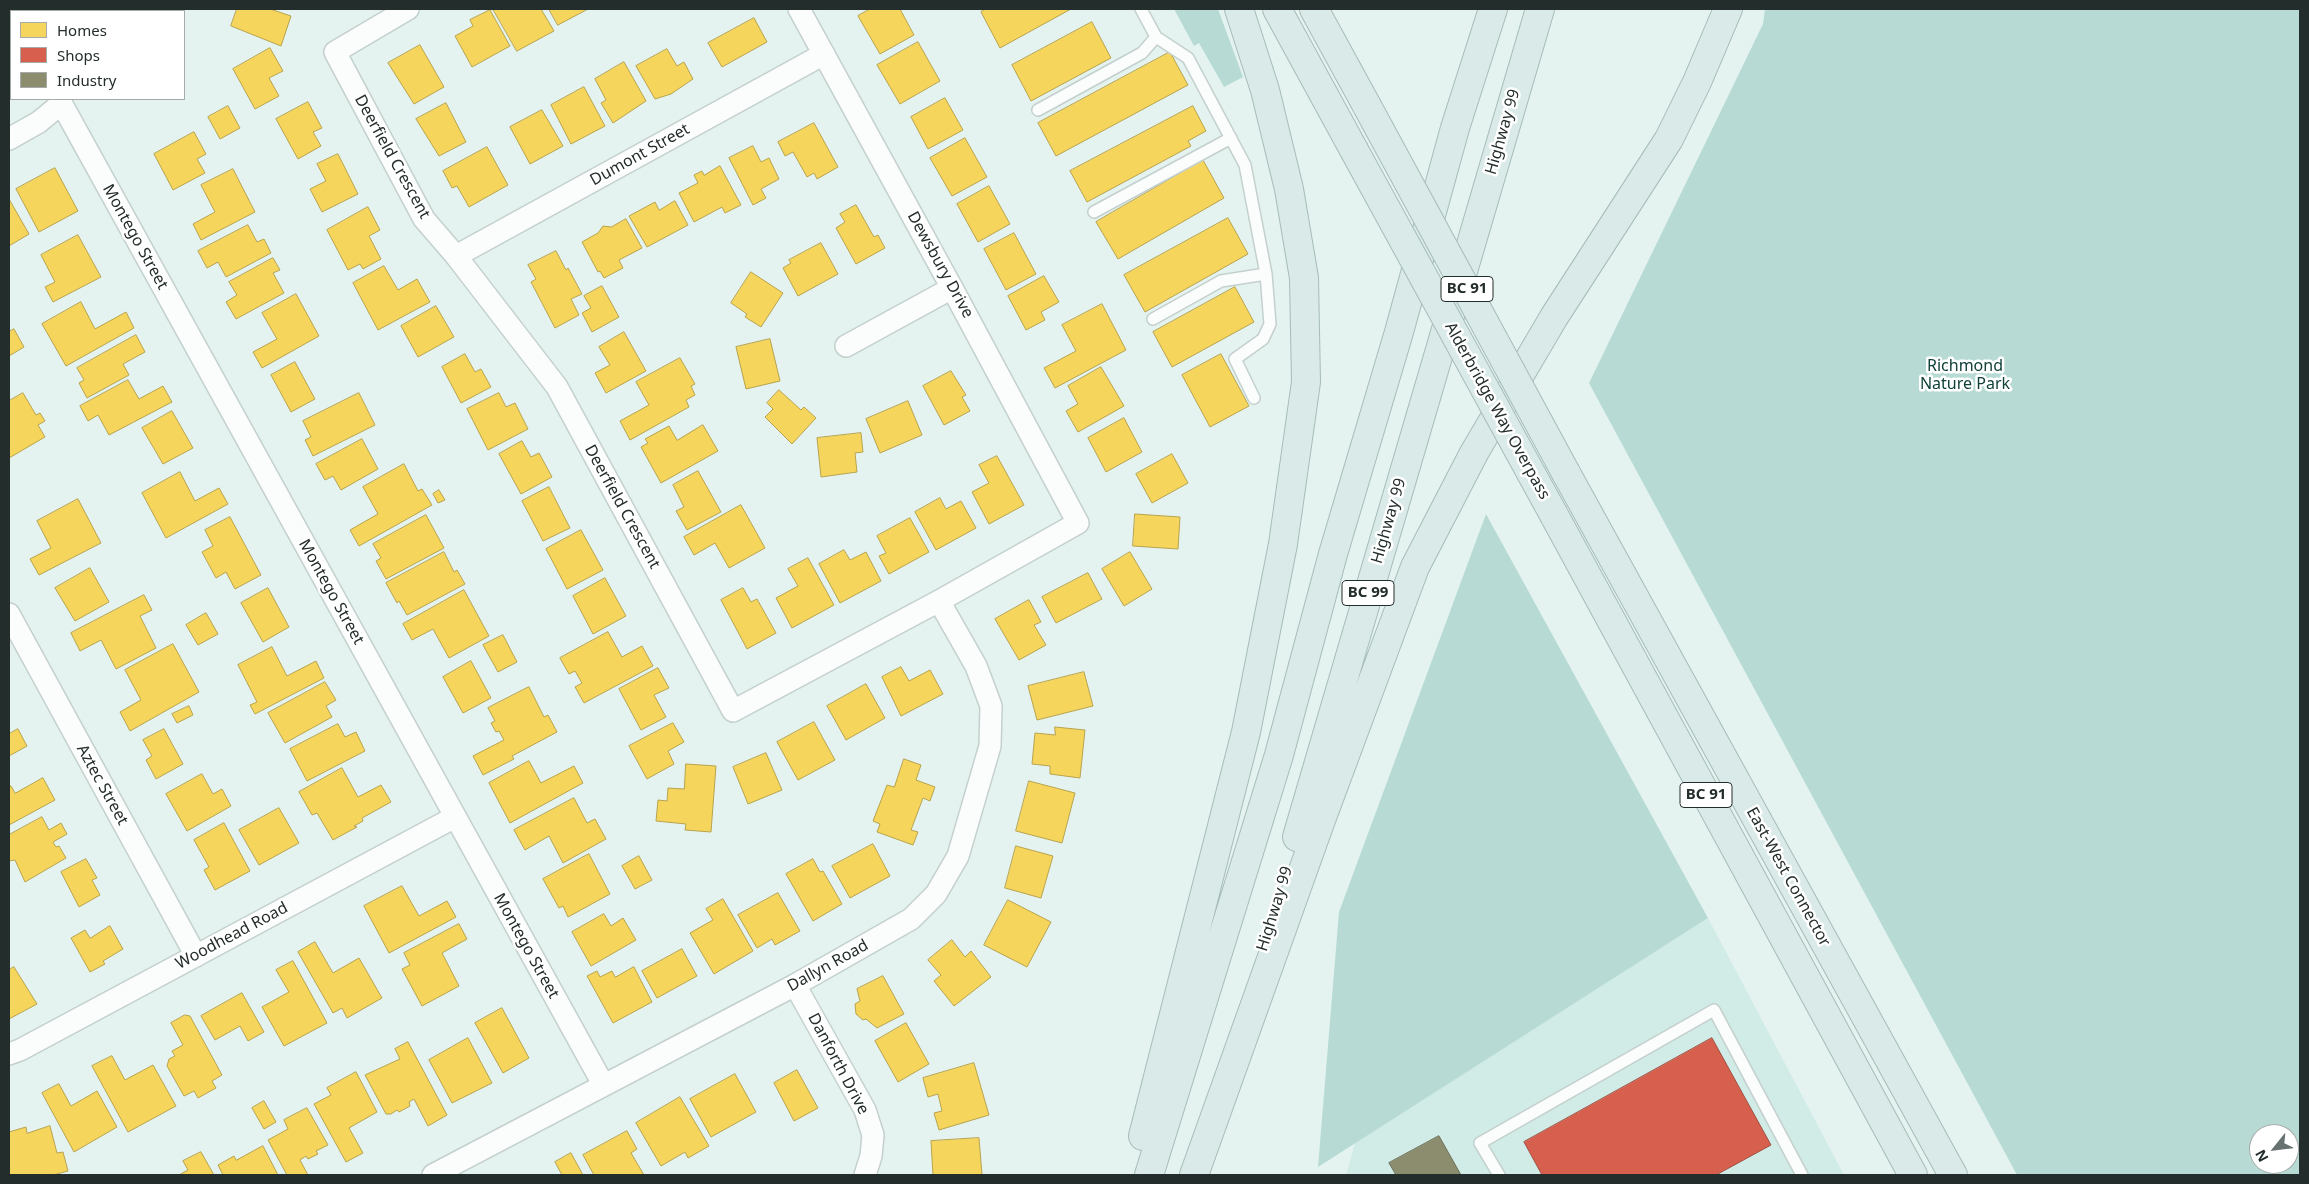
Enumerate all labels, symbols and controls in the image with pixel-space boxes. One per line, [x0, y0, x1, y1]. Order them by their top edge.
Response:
legend [10, 10, 185, 100]
text: Homes [57, 20, 107, 40]
text: Shops [57, 45, 100, 65]
text: Industry [57, 70, 116, 90]
street label: Highway 99 [1482, 87, 1524, 177]
street label: Deerfield Crescent [350, 92, 434, 222]
street label: Dumont Street [587, 120, 693, 190]
street label: Montego Street [98, 181, 172, 293]
street label: Dewsbury Drive [903, 208, 977, 322]
road number: BC 91 [1441, 276, 1493, 302]
street label: Alderbridge Way Overpass [1440, 319, 1554, 503]
park label: Richmond Nature Park [1920, 356, 2010, 394]
street label: Deerfield Crescent [580, 442, 664, 572]
street label: Highway 99 [1368, 476, 1410, 566]
street label: Montego Street [294, 536, 368, 648]
road number: BC 99 [1342, 580, 1394, 606]
street label: Aztec Street [72, 741, 132, 829]
road number: BC 91 [1680, 782, 1732, 808]
street label: East-West Connector [1742, 804, 1834, 950]
street label: Highway 99 [1253, 864, 1297, 954]
street label: Montego Street [489, 890, 563, 1002]
street label: Woodhead Road [173, 898, 291, 974]
street label: Dallyn Road [784, 936, 872, 996]
street label: Danforth Drive [803, 1010, 873, 1118]
north arrow [2249, 1124, 2299, 1174]
text: N [2250, 1146, 2272, 1166]

